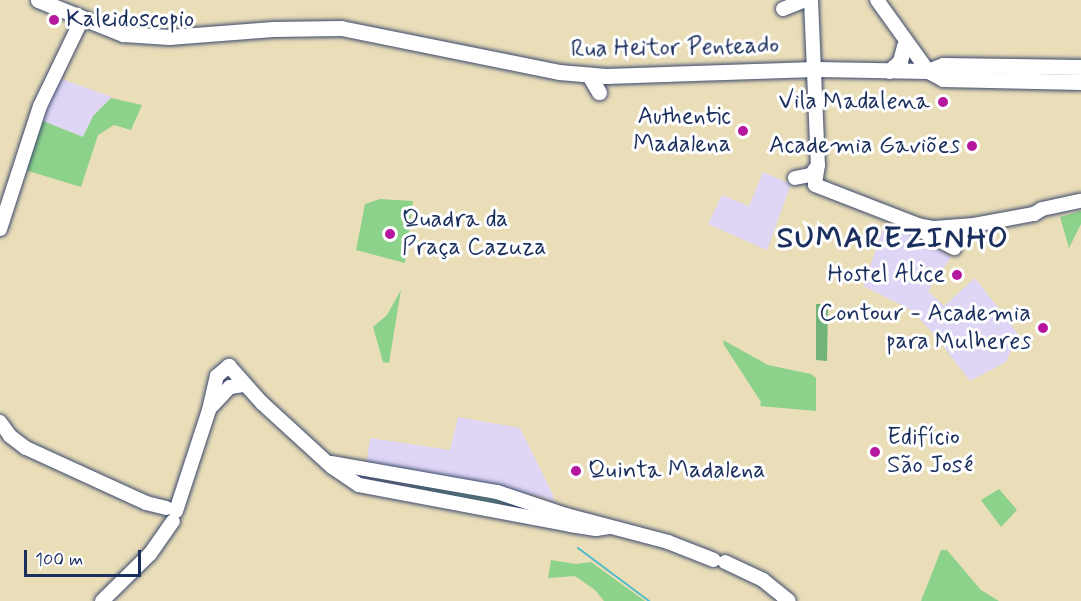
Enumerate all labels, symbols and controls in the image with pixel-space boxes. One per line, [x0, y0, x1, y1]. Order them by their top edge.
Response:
place label: Kaleidoscopio [66, 6, 194, 34]
marker: Kaleidoscopio [47, 13, 61, 27]
street label: Rua Heitor Penteado [570, 32, 780, 64]
place label: Vila Madalena [787, 88, 930, 116]
marker: Vila Madalena [934, 93, 952, 111]
place label: Authentic Madalena [633, 103, 731, 159]
marker: Authentic Madalena [736, 124, 750, 138]
place label: Academia Gaviões [772, 132, 960, 160]
marker: Academia Gaviões [965, 139, 979, 153]
place label: Quadra da Praça Cazuza [402, 206, 545, 262]
district label: SUMAREZINHO [775, 221, 1011, 257]
marker: Quadra da Praça Cazuza [383, 227, 397, 241]
place label: Hostel Alice [827, 261, 945, 289]
marker: Hostel Alice [950, 268, 964, 282]
place label: Contour - Academia para Mulheres [819, 300, 1031, 356]
marker: Contour - Academia para Mulheres [1036, 321, 1050, 335]
place label: Edifício São José [887, 424, 974, 480]
marker: Edifício São José [868, 445, 882, 459]
place label: Quinta Madalena [588, 457, 766, 485]
marker: Quinta Madalena [569, 464, 583, 478]
scale bar [27, 538, 144, 576]
text: 100 m [35, 548, 83, 572]

